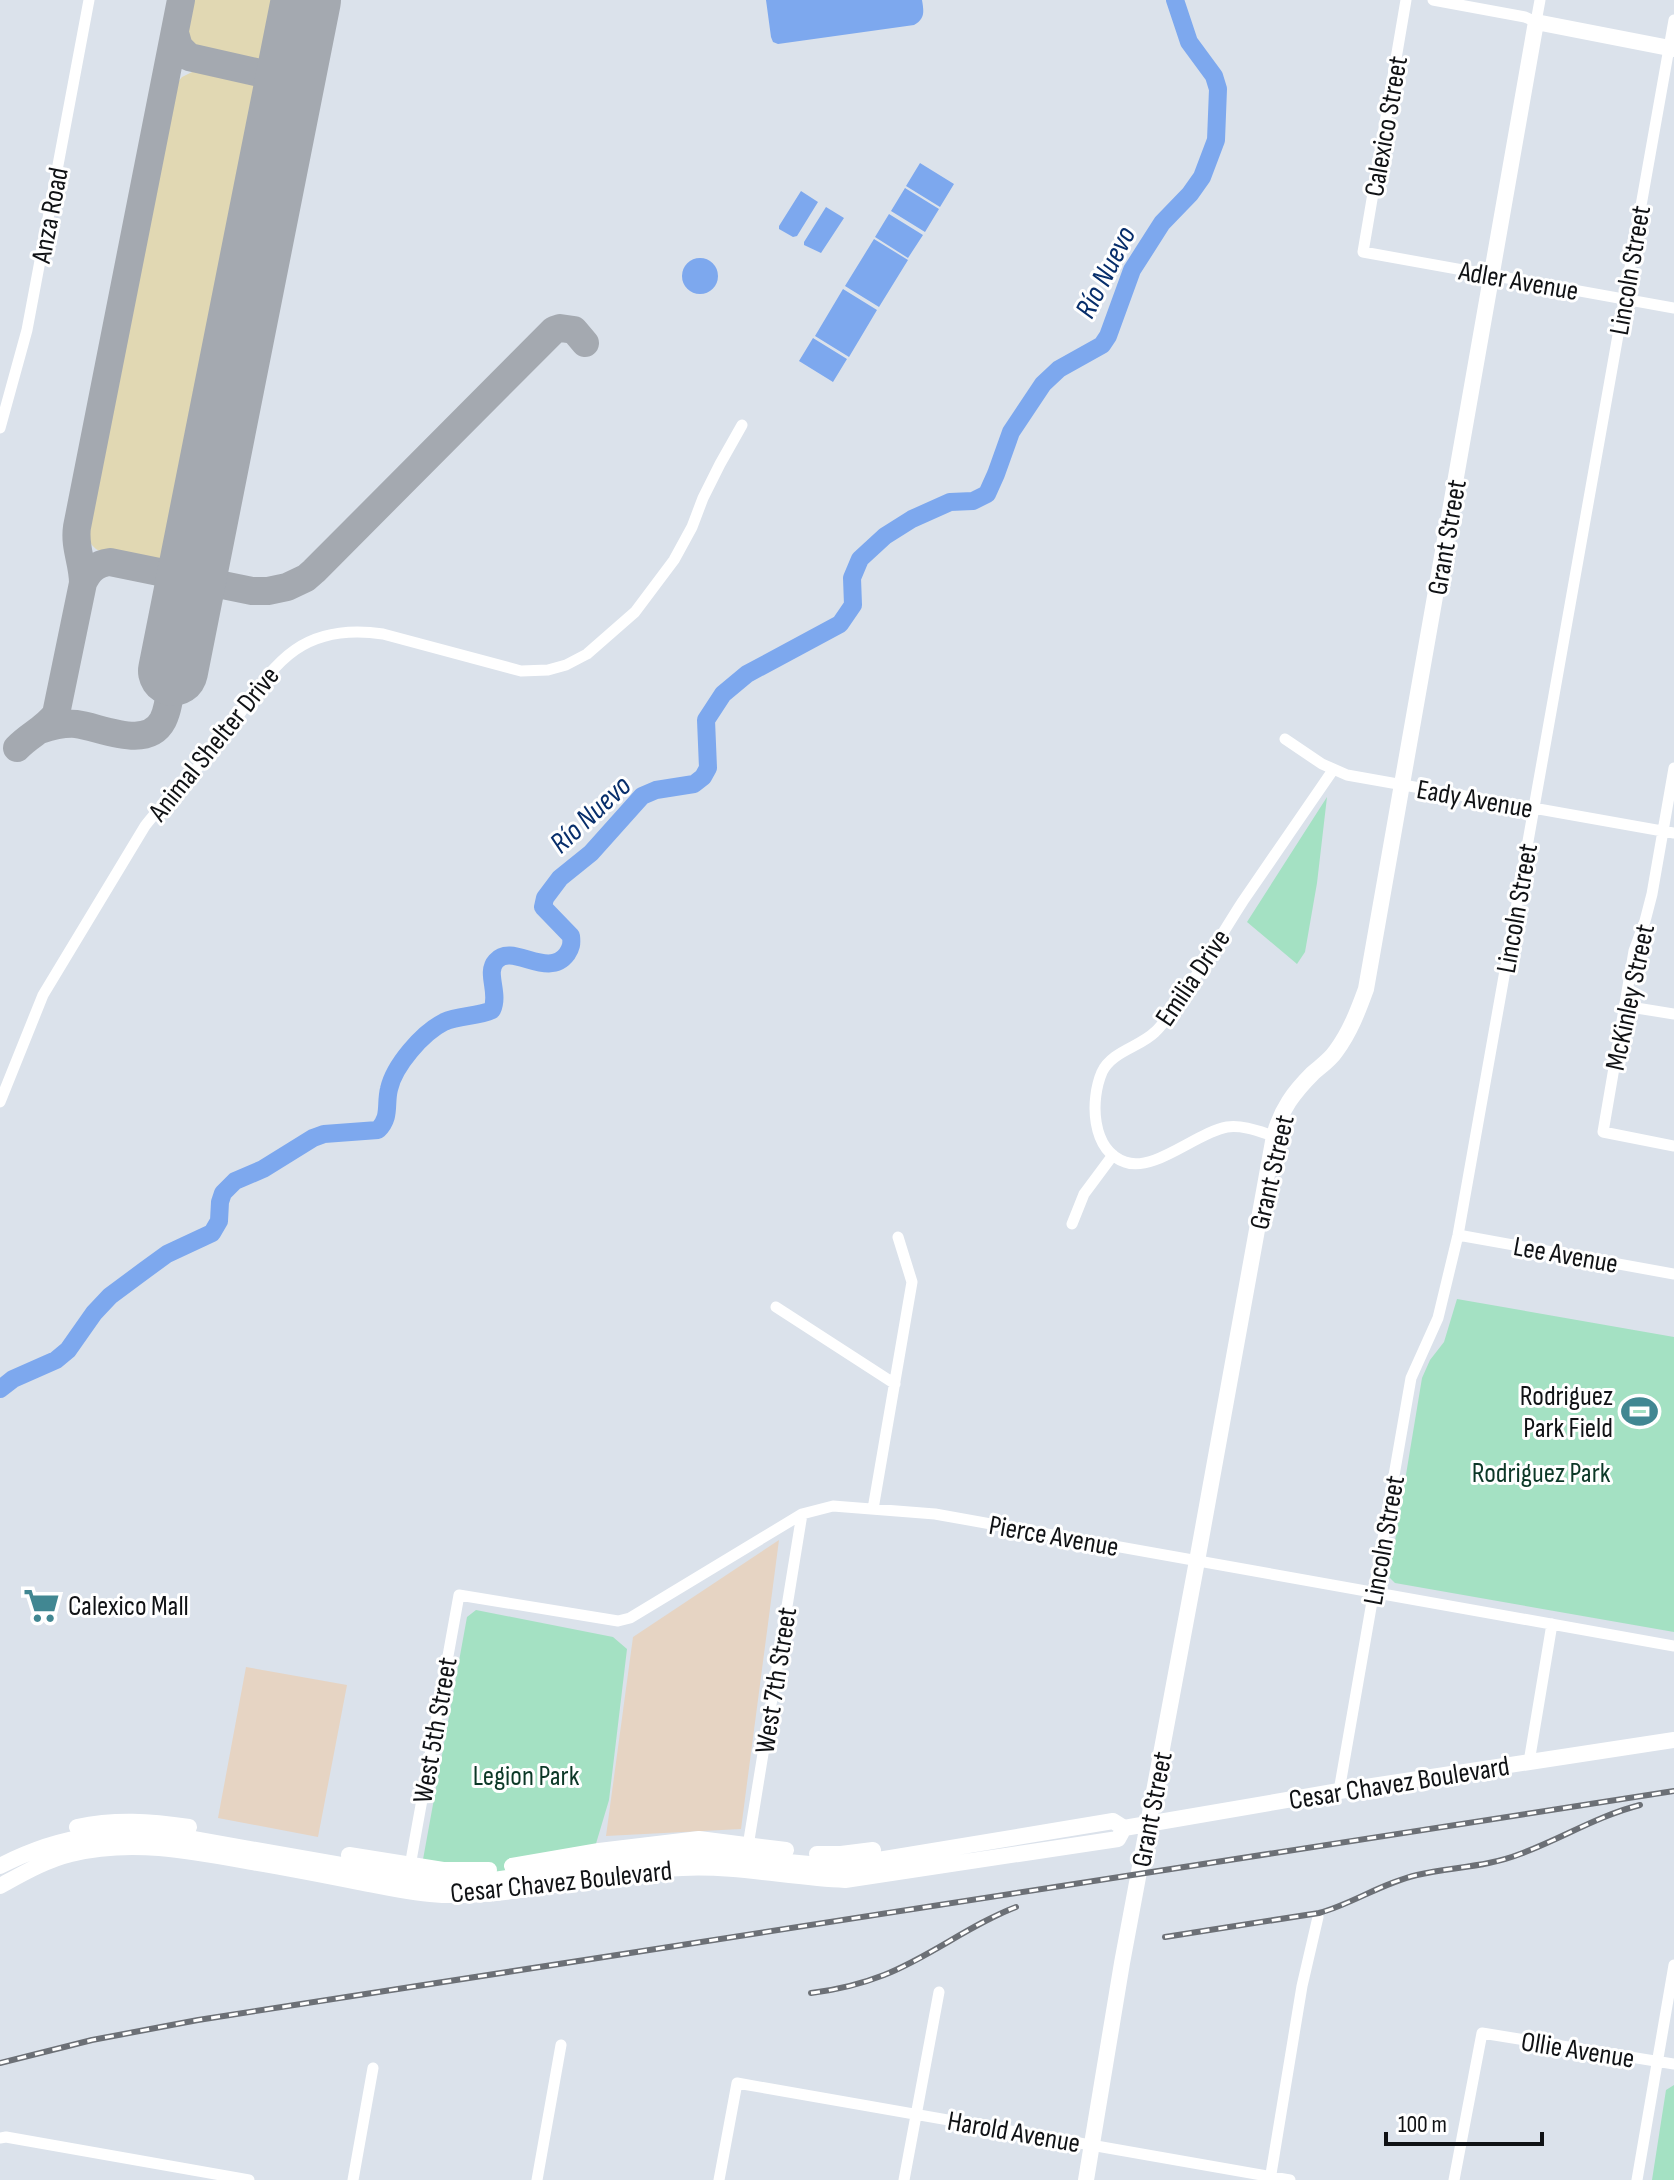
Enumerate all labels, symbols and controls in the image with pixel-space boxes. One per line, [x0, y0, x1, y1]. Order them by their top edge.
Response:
street label: Calexico Street [1358, 53, 1415, 199]
street label: Anza Road [25, 165, 76, 267]
street label: Lincoln Street [1603, 203, 1658, 338]
water label: Río Nuevo [1068, 221, 1144, 324]
street label: Adler Avenue [1455, 255, 1581, 308]
street label: Grant Street [1421, 477, 1474, 598]
street label: Animal Shelter Drive [141, 660, 287, 829]
water label: Río Nuevo [543, 768, 639, 861]
street label: Eady Avenue [1414, 773, 1535, 826]
street label: Lincoln Street [1490, 841, 1545, 976]
street label: McKinley Street [1599, 921, 1662, 1073]
street label: Emilia Drive [1149, 923, 1238, 1033]
street label: Grant Street [1243, 1112, 1302, 1233]
street label: Lee Avenue [1511, 1230, 1621, 1281]
place label: Rodriguez Park Field [1520, 1380, 1613, 1445]
sports icon: Rodriguez Park Field [1620, 1392, 1658, 1430]
park label: Rodriguez Park [1472, 1457, 1611, 1490]
street label: Lincoln Street [1357, 1473, 1412, 1608]
street label: Pierce Avenue [986, 1509, 1121, 1564]
supermarket icon: Calexico Mall [23, 1586, 61, 1624]
place label: Calexico Mall [68, 1590, 189, 1623]
street label: West 7th Street [749, 1605, 804, 1756]
street label: West 5th Street [406, 1655, 465, 1806]
street label: Grant Street [1125, 1749, 1180, 1870]
street label: Cesar Chavez Boulevard [1287, 1750, 1512, 1817]
park label: Legion Park [473, 1760, 580, 1793]
street label: Cesar Chavez Boulevard [449, 1854, 674, 1911]
street label: Ollie Avenue [1519, 2025, 1637, 2076]
scale bar [1386, 2096, 1542, 2146]
street label: Harold Avenue [945, 2105, 1083, 2160]
text: 100 m [1398, 2110, 1447, 2139]

